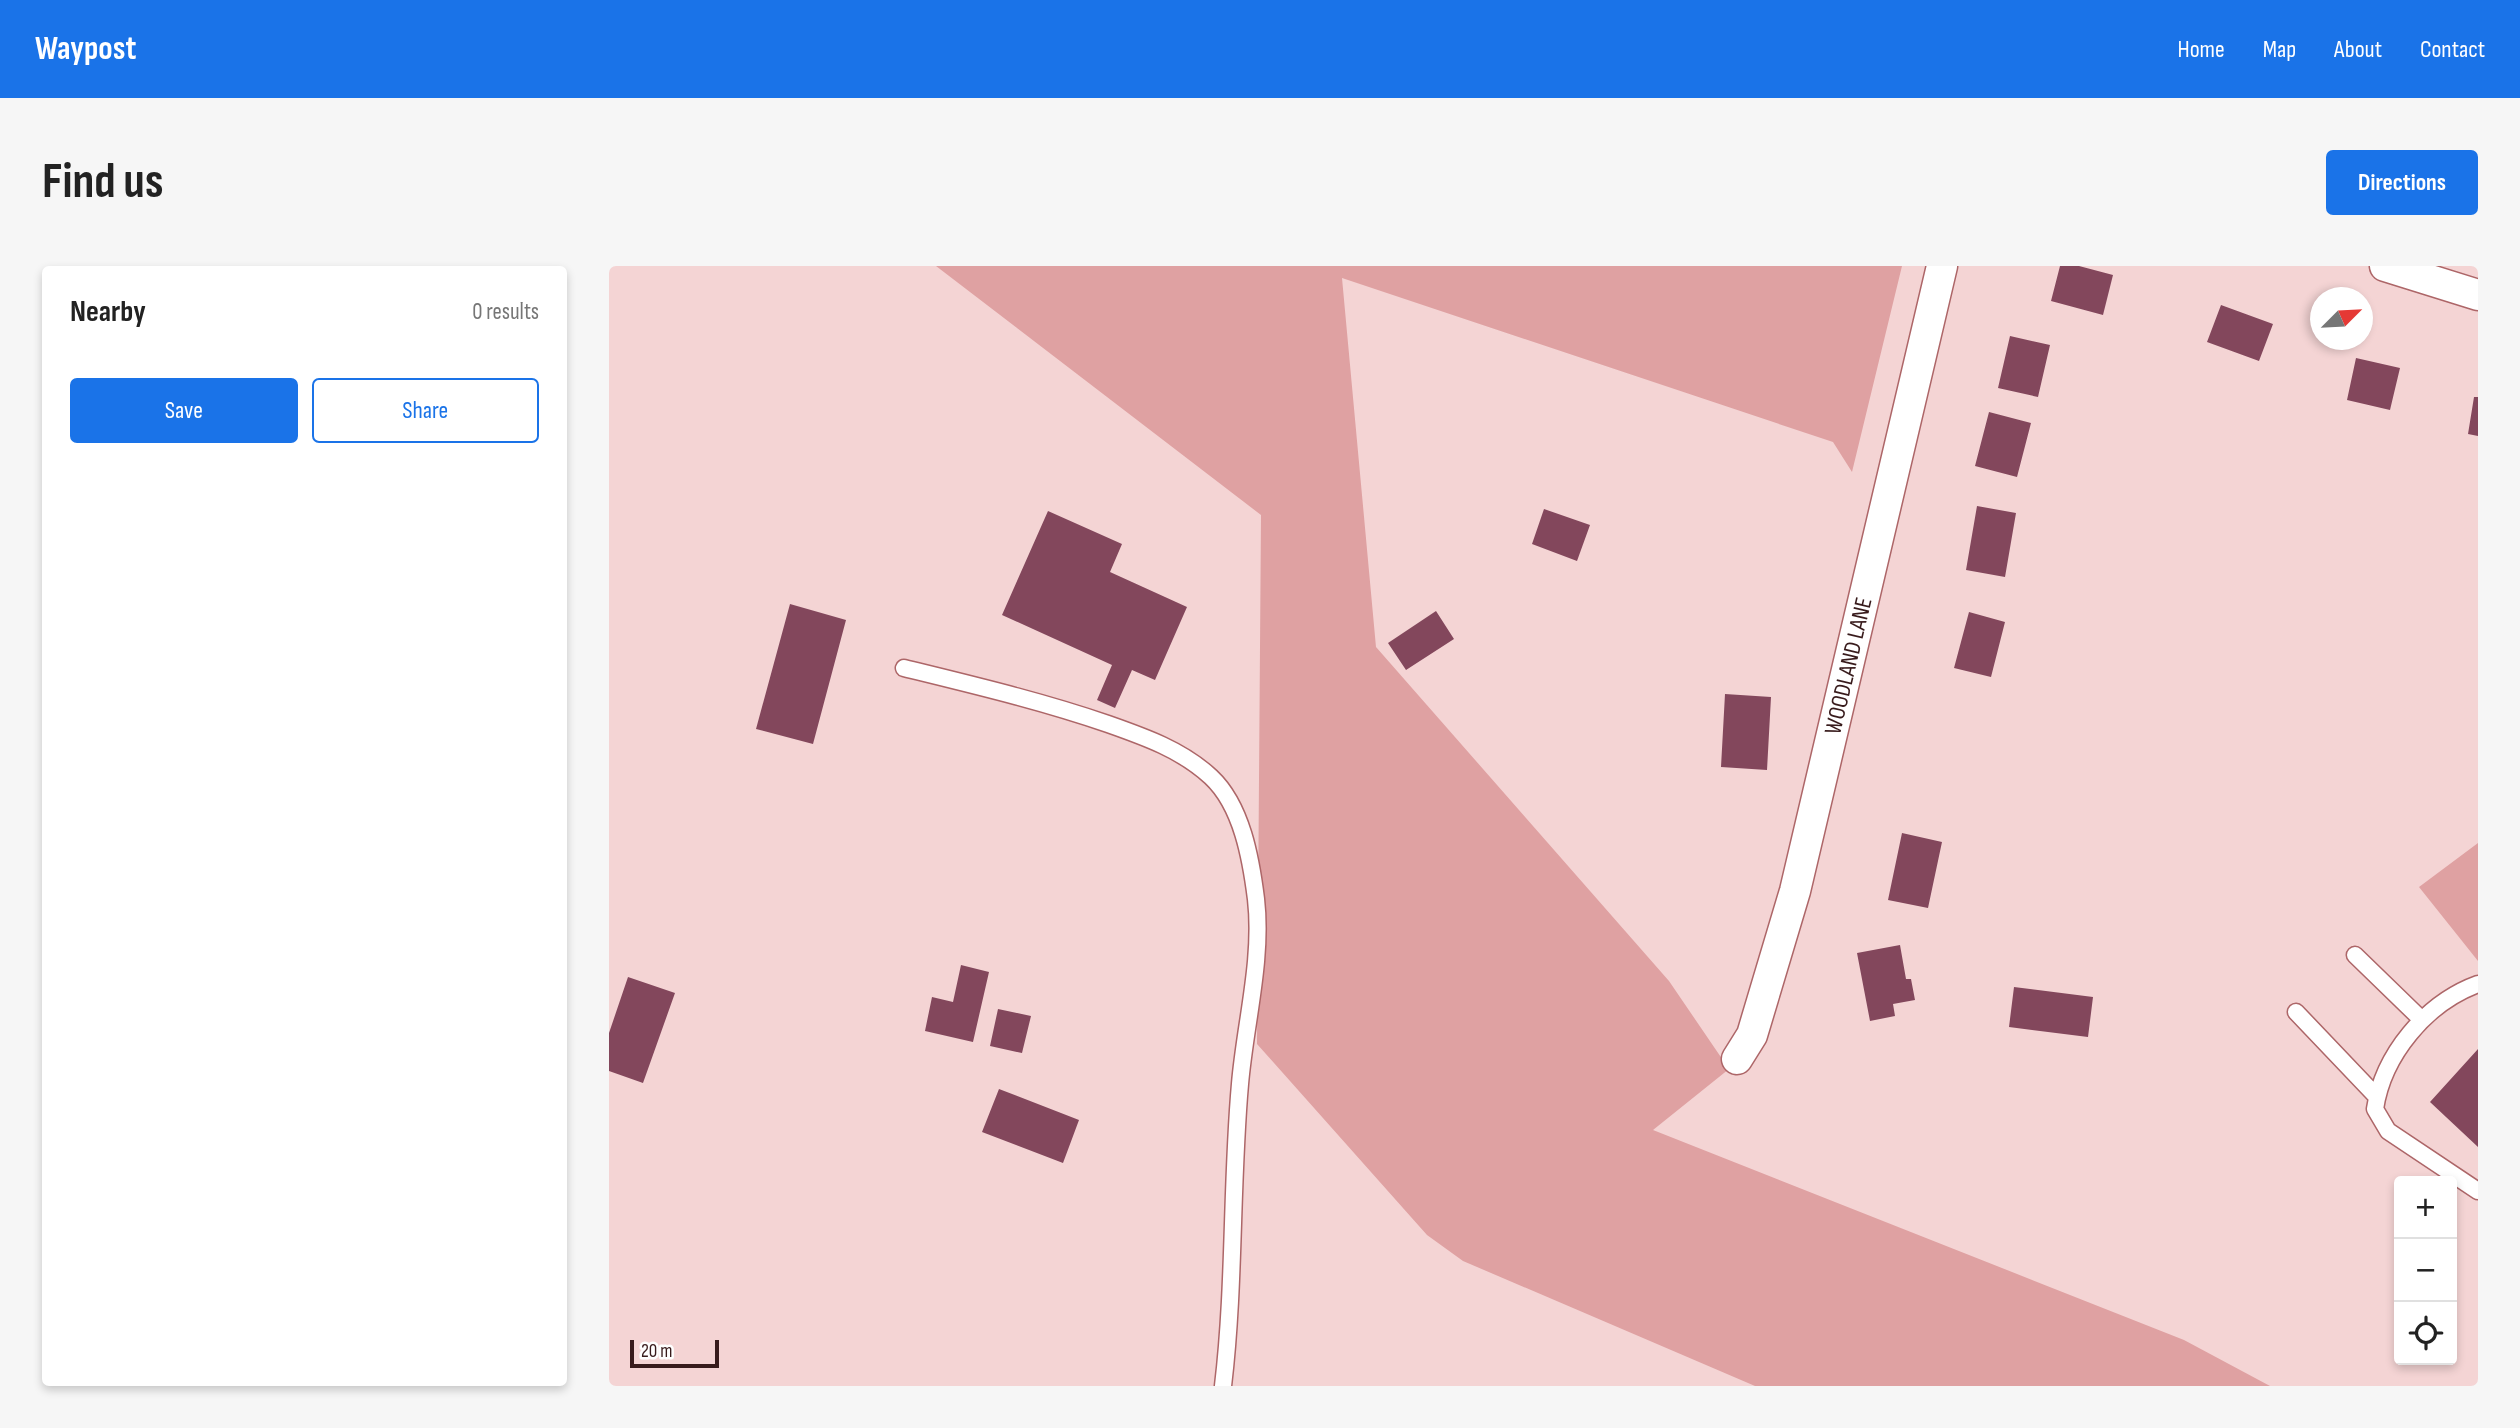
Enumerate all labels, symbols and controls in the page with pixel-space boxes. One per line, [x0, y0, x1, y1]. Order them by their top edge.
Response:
text: Waypost [35, 29, 136, 69]
text: Home [2177, 35, 2225, 64]
text: Map [2263, 35, 2296, 64]
text: About [2334, 35, 2382, 64]
text: Contact [2420, 35, 2485, 64]
button: Directions [2326, 150, 2478, 215]
text: Find us [42, 153, 164, 212]
north arrow [2310, 287, 2373, 350]
text: Nearby [70, 294, 146, 330]
text: 0 results [472, 298, 539, 326]
button: Save [70, 378, 298, 443]
button: Share [312, 378, 539, 443]
street label: WOODLAND LANE [1818, 594, 1878, 737]
map controls [2394, 1176, 2457, 1365]
button: + [2394, 1176, 2457, 1239]
button: − [2394, 1239, 2457, 1302]
button: locate [2394, 1302, 2457, 1365]
scale bar [630, 1337, 719, 1369]
text: 20 m [641, 1340, 673, 1363]

